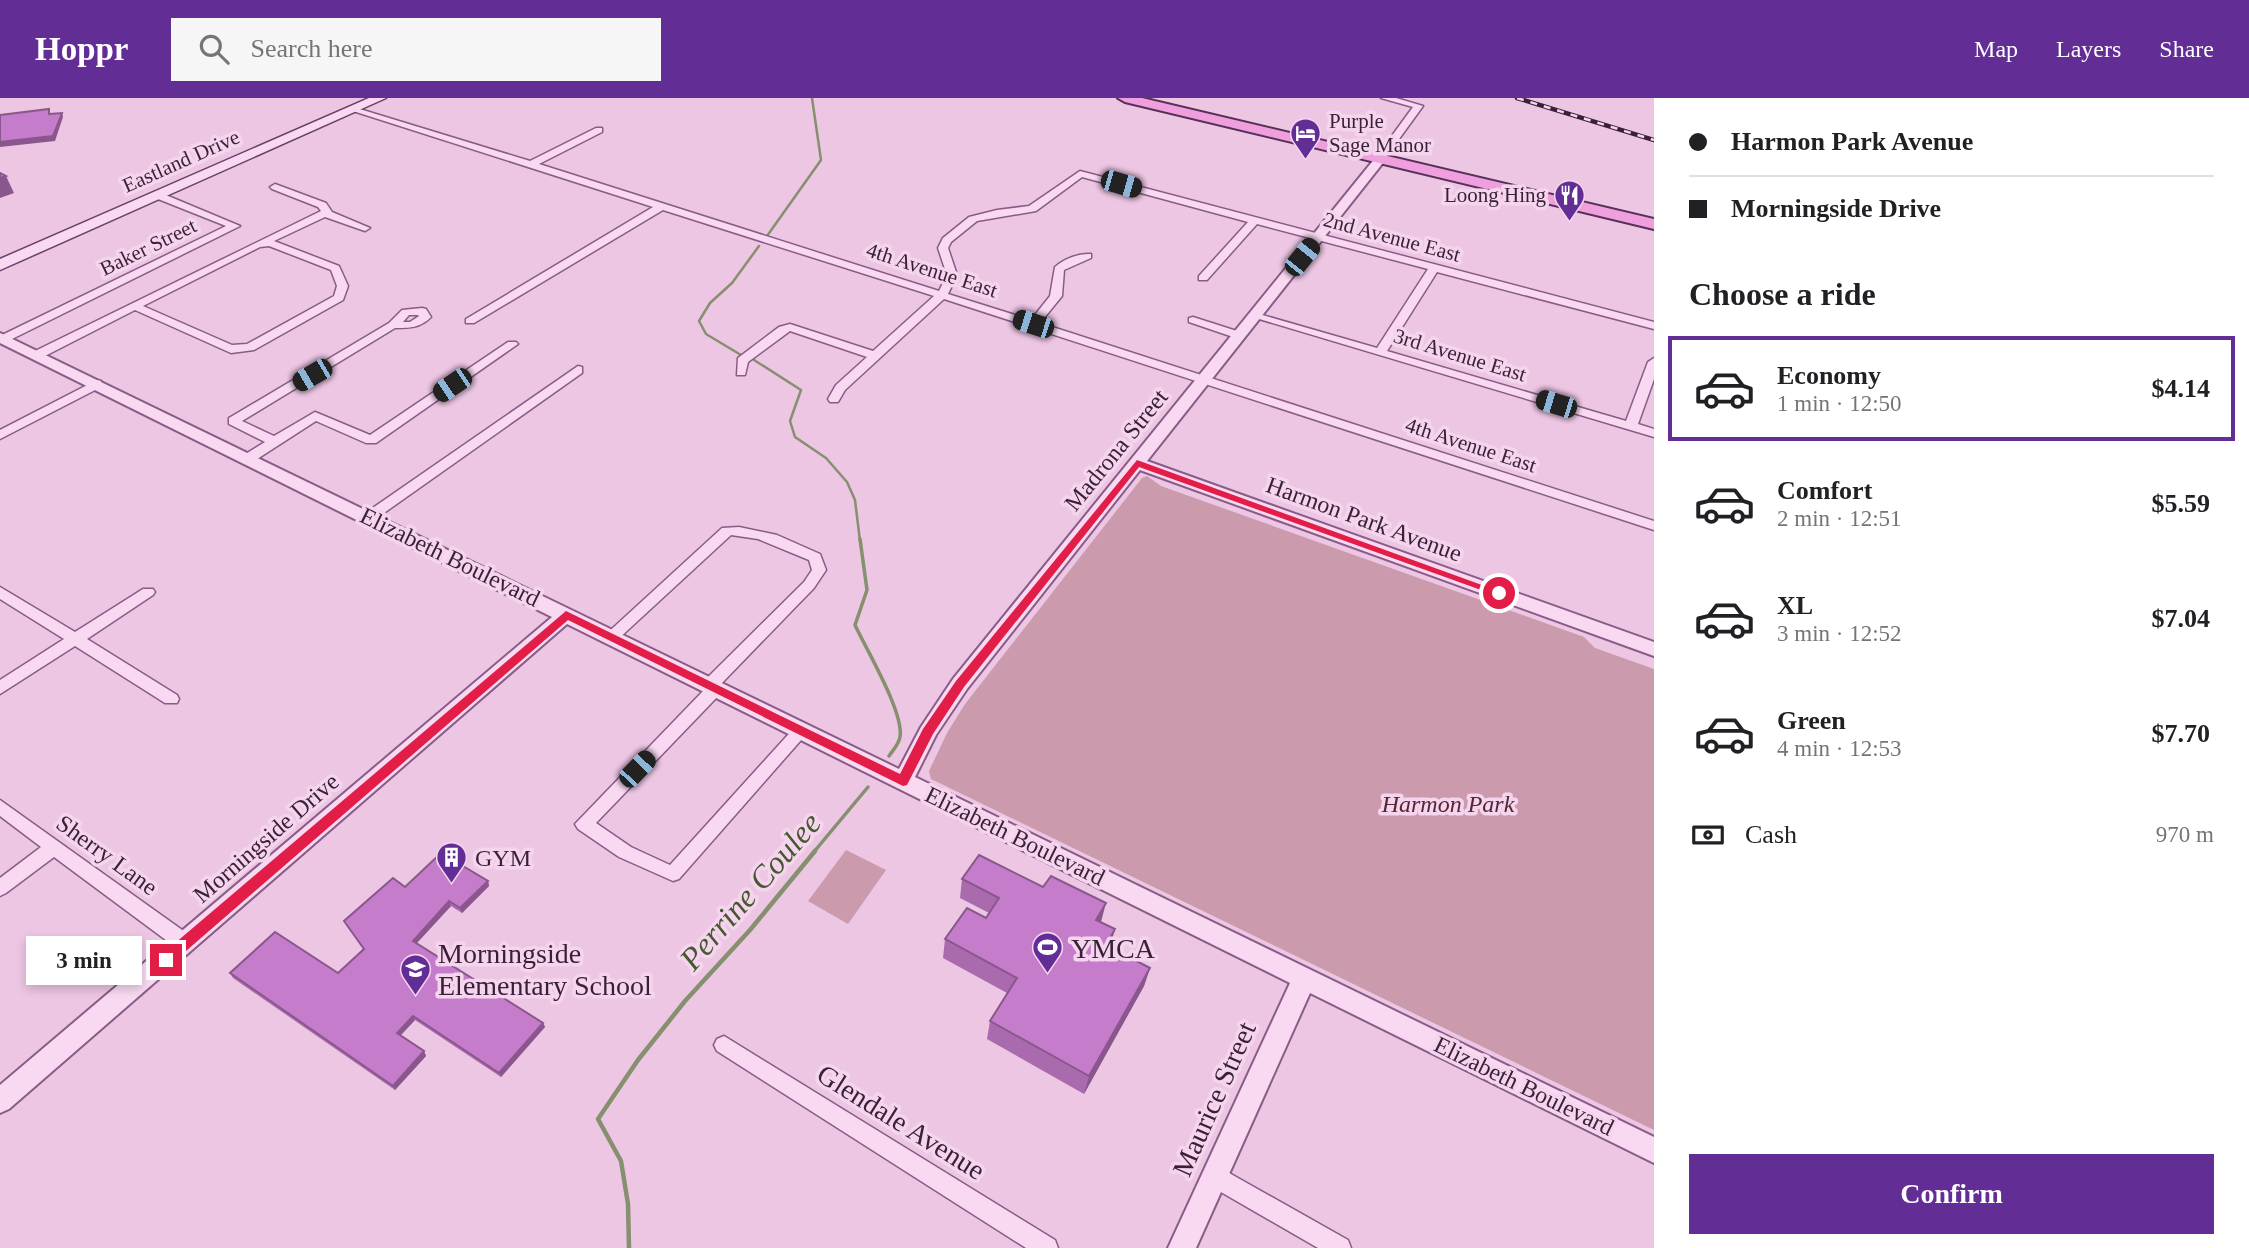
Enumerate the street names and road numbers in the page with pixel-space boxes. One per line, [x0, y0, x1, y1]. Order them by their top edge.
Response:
street label: Eastland Drive [119, 125, 243, 197]
street label: 2nd Avenue East [1321, 207, 1463, 267]
street label: Baker Street [96, 213, 200, 281]
street label: 4th Avenue East [864, 238, 1001, 302]
street label: 3rd Avenue East [1391, 323, 1529, 387]
street label: Madrona Street [1059, 384, 1173, 516]
street label: 4th Avenue East [1403, 413, 1540, 477]
street label: Harmon Park Avenue [1263, 472, 1465, 566]
street label: Elizabeth Boulevard [356, 502, 544, 612]
street label: Morningside Drive [188, 768, 344, 908]
street label: Elizabeth Boulevard [921, 781, 1109, 891]
street label: Sherry Lane [52, 810, 162, 900]
street label: Maurice Street [1166, 1017, 1262, 1181]
street label: Elizabeth Boulevard [1430, 1031, 1618, 1141]
street label: Glendale Avenue [812, 1058, 990, 1186]

